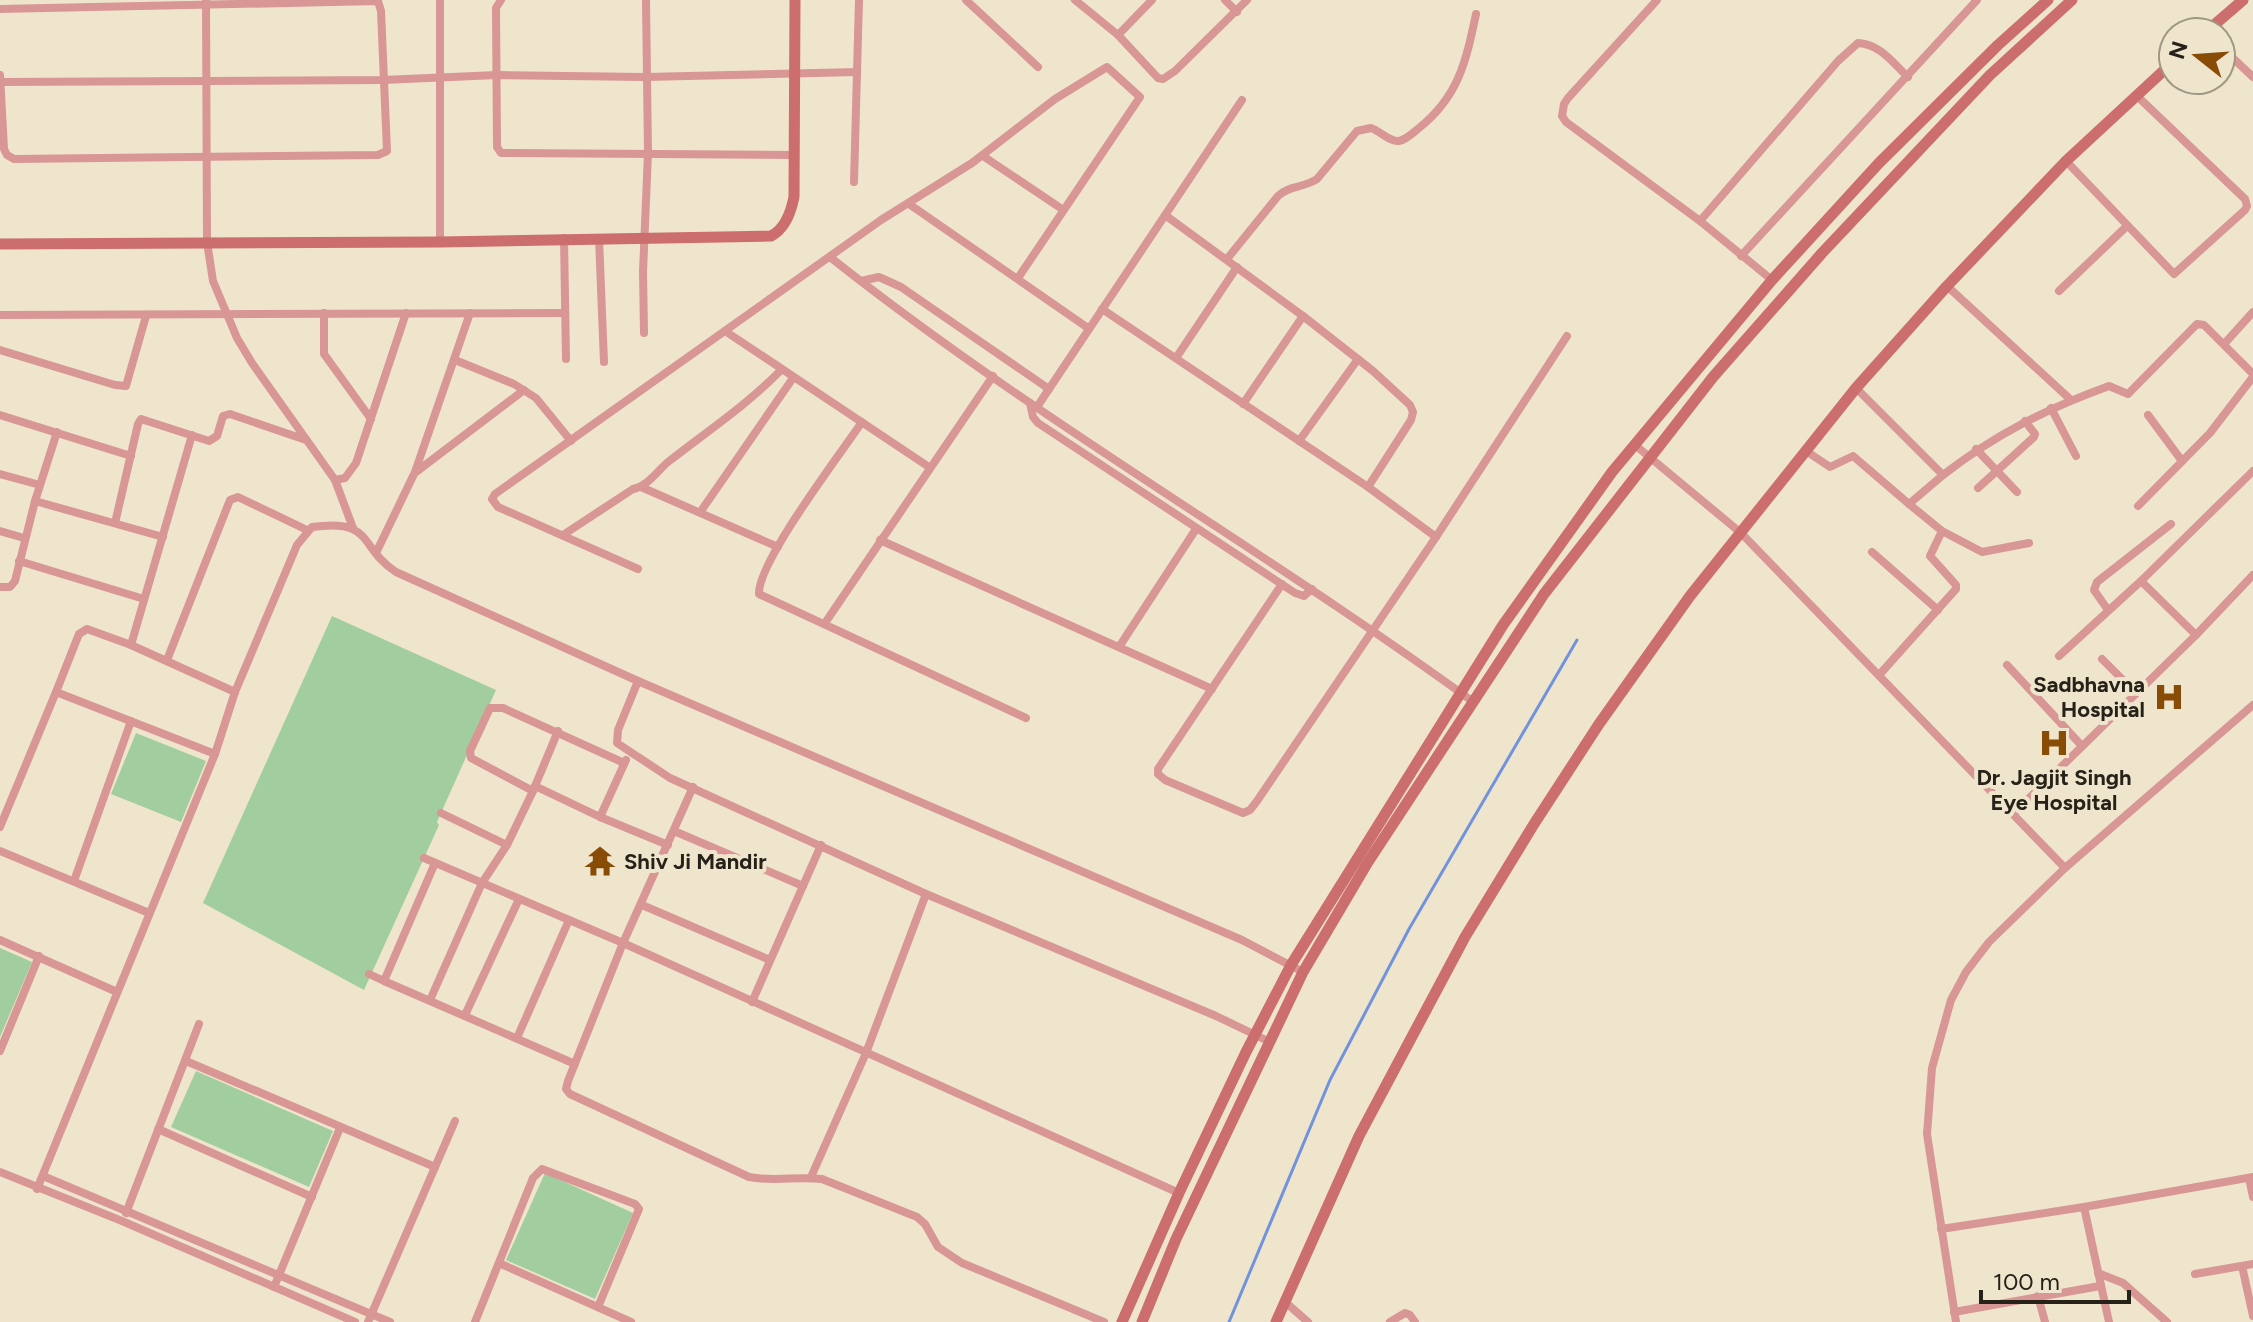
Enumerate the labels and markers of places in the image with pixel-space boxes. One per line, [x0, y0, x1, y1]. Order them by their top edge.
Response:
place label: Sadbhavna Hospital [2033, 671, 2145, 723]
hospital icon: Sadbhavna Hospital [2152, 680, 2186, 714]
hospital icon: Dr. Jagjit Singh Eye Hospital [2037, 726, 2071, 760]
place label: Dr. Jagjit Singh Eye Hospital [1976, 764, 2132, 816]
temple icon: Shiv Ji Mandir [583, 844, 617, 878]
place label: Shiv Ji Mandir [624, 848, 767, 875]

